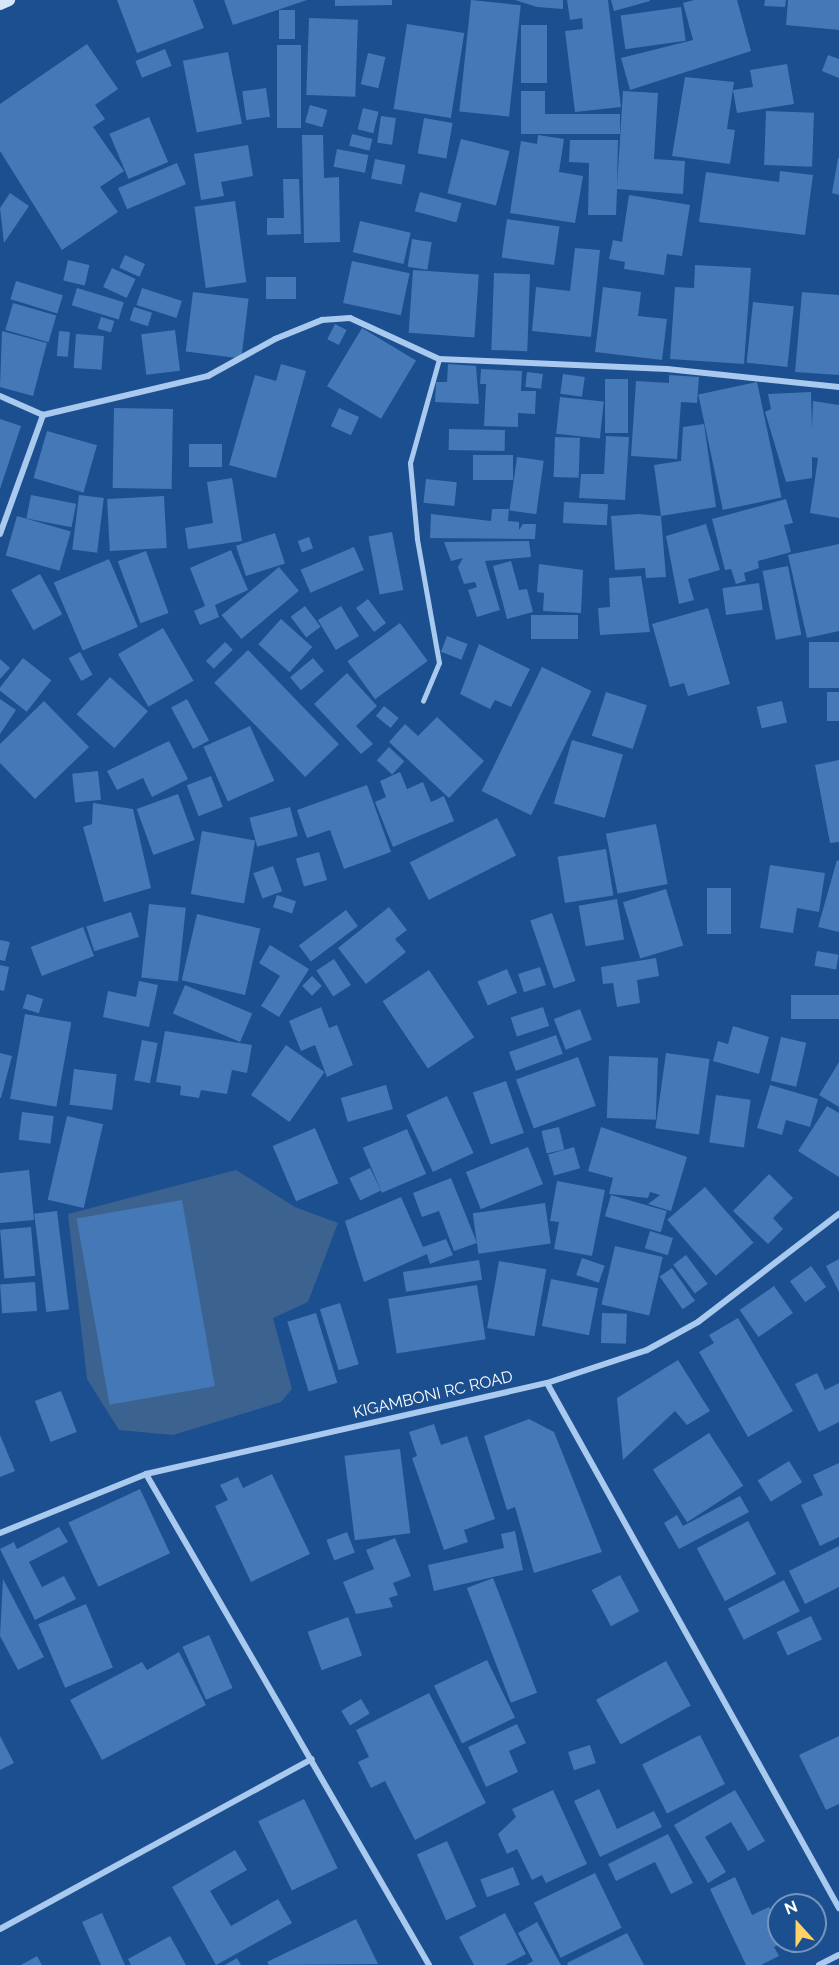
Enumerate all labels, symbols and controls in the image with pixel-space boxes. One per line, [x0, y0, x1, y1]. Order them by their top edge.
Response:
street label: KIGAMBONI RC ROAD [351, 1367, 515, 1423]
north arrow [767, 1893, 827, 1953]
text: N [782, 1897, 800, 1919]

